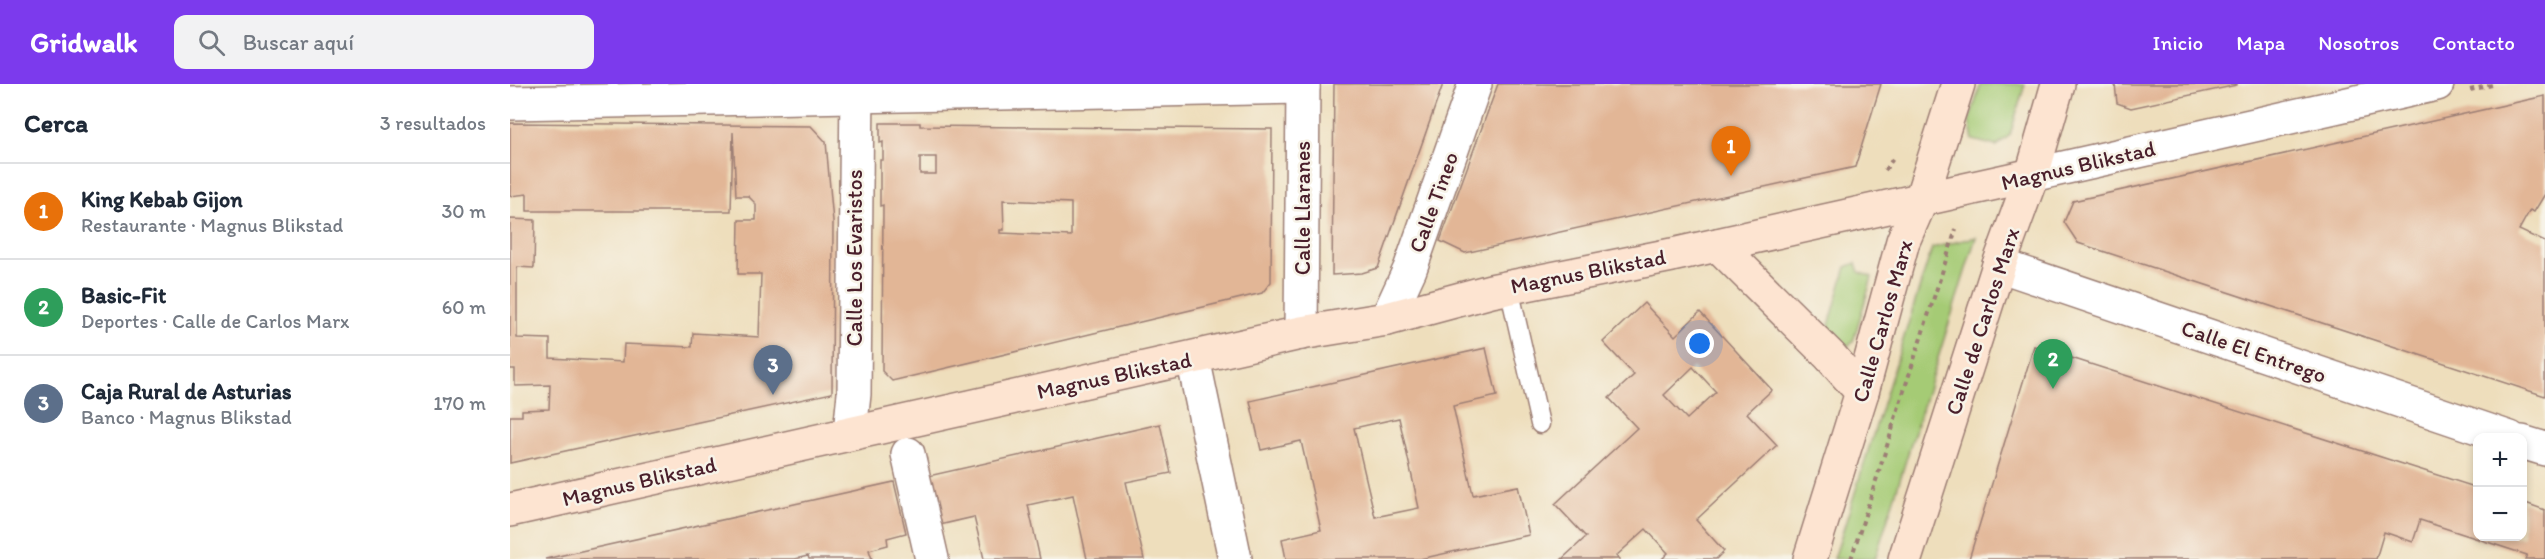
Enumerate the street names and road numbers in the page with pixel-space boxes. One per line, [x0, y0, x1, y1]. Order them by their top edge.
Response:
street label: Magnus Blikstad [1998, 135, 2158, 196]
street label: Calle Llaranes [1289, 141, 1316, 275]
street label: Calle Tineo [1403, 148, 1464, 256]
street label: Calle Los Evaristos [841, 169, 868, 347]
street label: Calle de Carlos Marx [1939, 224, 2026, 418]
street label: Calle Carlos Marx [1846, 237, 1919, 405]
street label: Magnus Blikstad [1508, 243, 1668, 300]
street label: Calle El Entrego [2178, 314, 2330, 389]
street label: Magnus Blikstad [1034, 346, 1194, 405]
street label: Magnus Blikstad [559, 451, 719, 512]

